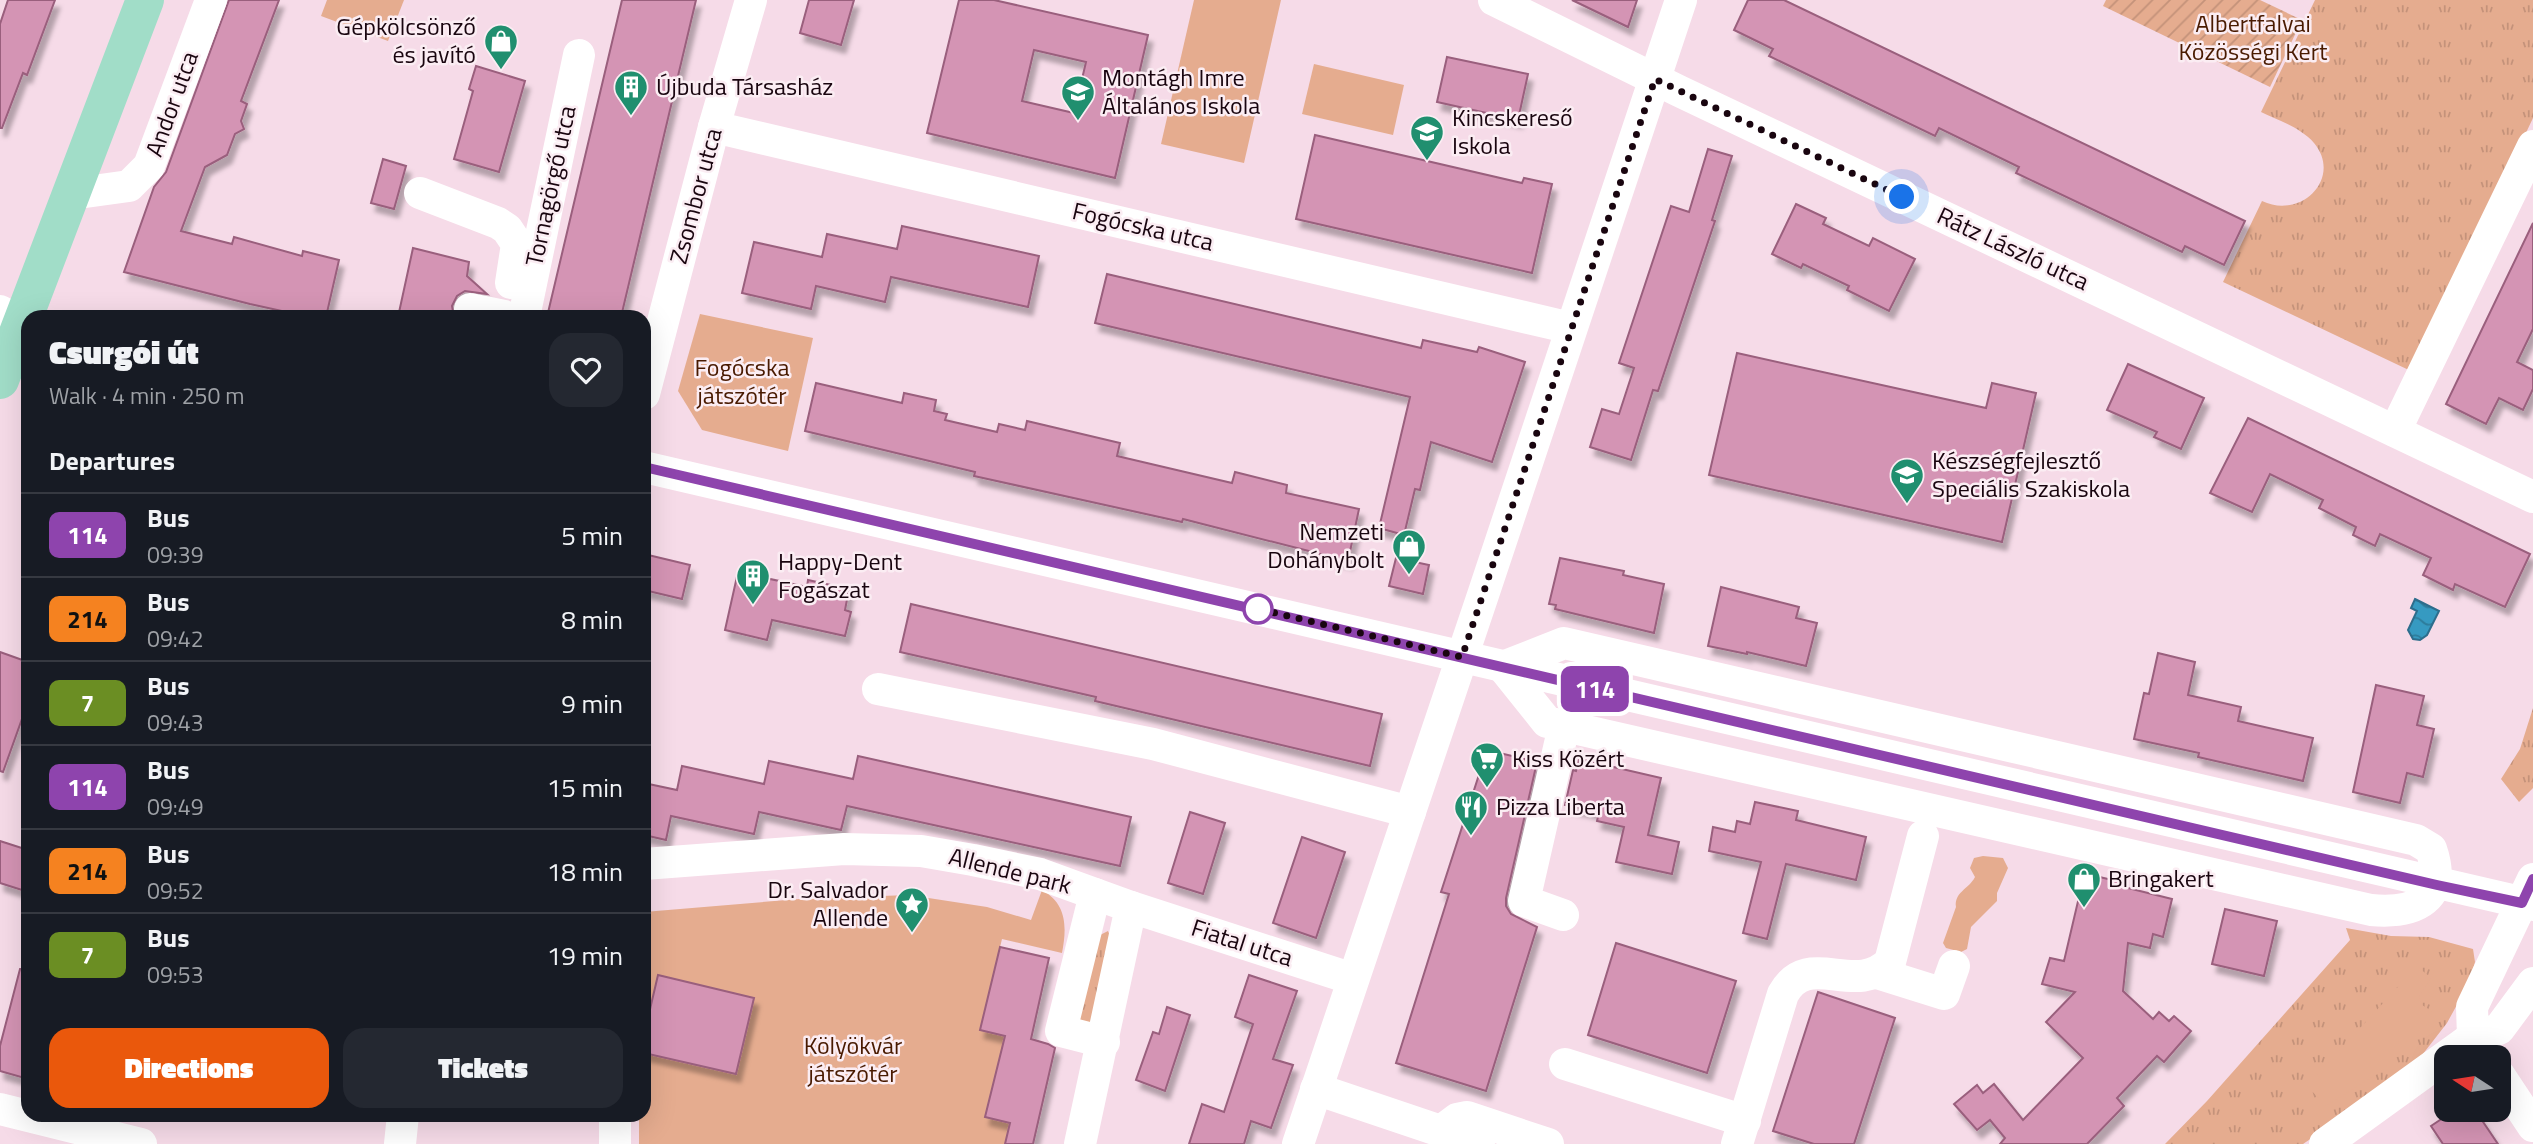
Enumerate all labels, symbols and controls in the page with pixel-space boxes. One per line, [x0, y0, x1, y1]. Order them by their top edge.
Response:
park label: Albertfalvai Közösségi Kert [2179, 5, 2328, 69]
place label: Gépkölcsönző és javító [336, 8, 476, 72]
shop icon: Gépkölcsönző és javító [482, 22, 520, 71]
street label: Andor utca [135, 46, 207, 161]
place label: Montágh Imre Általános Iskola [1102, 59, 1260, 123]
building icon: Újbuda Társasház [612, 68, 650, 117]
place label: Újbuda Társasház [656, 68, 833, 104]
school or university icon: Montágh Imre Általános Iskola [1059, 73, 1097, 122]
place label: Kincskereső Iskola [1452, 99, 1573, 163]
street label: Tornagörgő utca [515, 102, 585, 269]
school or university icon: Kincskereső Iskola [1408, 113, 1446, 162]
street label: Zsombor utca [660, 124, 730, 268]
your location [1884, 179, 1919, 214]
street label: Fogócska utca [1069, 192, 1217, 260]
street label: Rátz László utca [1931, 197, 2095, 299]
text: Csurgói út [49, 327, 199, 377]
button: heart [549, 333, 623, 407]
park label: Fogócska játszótér [695, 349, 789, 413]
text: Walk · 4 min · 250 m [49, 378, 245, 413]
text: Departures [49, 441, 175, 480]
place label: Készségfejlesztő Speciális Szakiskola [1932, 442, 2130, 506]
school or university icon: Készségfejlesztő Speciális Szakiskola [1888, 456, 1926, 505]
text: Bus [147, 498, 189, 537]
place label: Nemzeti Dohánybolt [1267, 513, 1385, 577]
text: 5 min [561, 516, 623, 555]
text: 114 [67, 517, 108, 553]
shop icon: Nemzeti Dohánybolt [1390, 527, 1428, 576]
text: 09:39 [147, 537, 204, 572]
place label: Happy-Dent Fogászat [778, 543, 902, 607]
building icon: Happy-Dent Fogászat [734, 557, 772, 606]
text: Bus [147, 582, 189, 621]
unlabelled marker [1243, 594, 1273, 624]
text: 8 min [561, 600, 623, 639]
text: 214 [67, 601, 108, 637]
text: 09:42 [147, 621, 204, 656]
text: Bus [147, 666, 189, 705]
line badge: 114 [1555, 666, 1635, 712]
text: 114 [1575, 671, 1615, 707]
text: 9 min [561, 684, 623, 723]
text: 7 [81, 685, 94, 721]
text: 09:43 [147, 705, 204, 740]
supermarket icon: Kiss Közért [1468, 740, 1506, 789]
place label: Kiss Közért [1512, 740, 1625, 776]
text: Bus [147, 750, 189, 789]
text: 15 min [547, 768, 623, 807]
text: 114 [67, 769, 108, 805]
restaurant icon: Pizza Liberta [1452, 788, 1490, 837]
place label: Pizza Liberta [1496, 788, 1625, 824]
text: 09:49 [147, 789, 204, 824]
text: Bus [147, 834, 189, 873]
street label: Allende park [945, 837, 1076, 903]
text: 18 min [547, 852, 623, 891]
text: 214 [67, 853, 108, 889]
shop icon: Bringakert [2065, 860, 2103, 909]
place label: Bringakert [2108, 860, 2214, 896]
place label: Dr. Salvador Allende [767, 871, 888, 935]
text: 09:52 [147, 873, 204, 908]
place icon: Dr. Salvador Allende [893, 885, 931, 934]
street label: Fiatal utca [1187, 909, 1298, 975]
text: Bus [147, 918, 189, 957]
text: 19 min [547, 936, 623, 975]
text: 7 [81, 937, 94, 973]
text: 09:53 [147, 957, 204, 992]
park label: Kölyökvár játszótér [804, 1027, 902, 1091]
button: Directions [49, 1028, 329, 1108]
button: Tickets [343, 1028, 623, 1108]
north arrow [2434, 1045, 2511, 1122]
map controls [2434, 1045, 2511, 1122]

